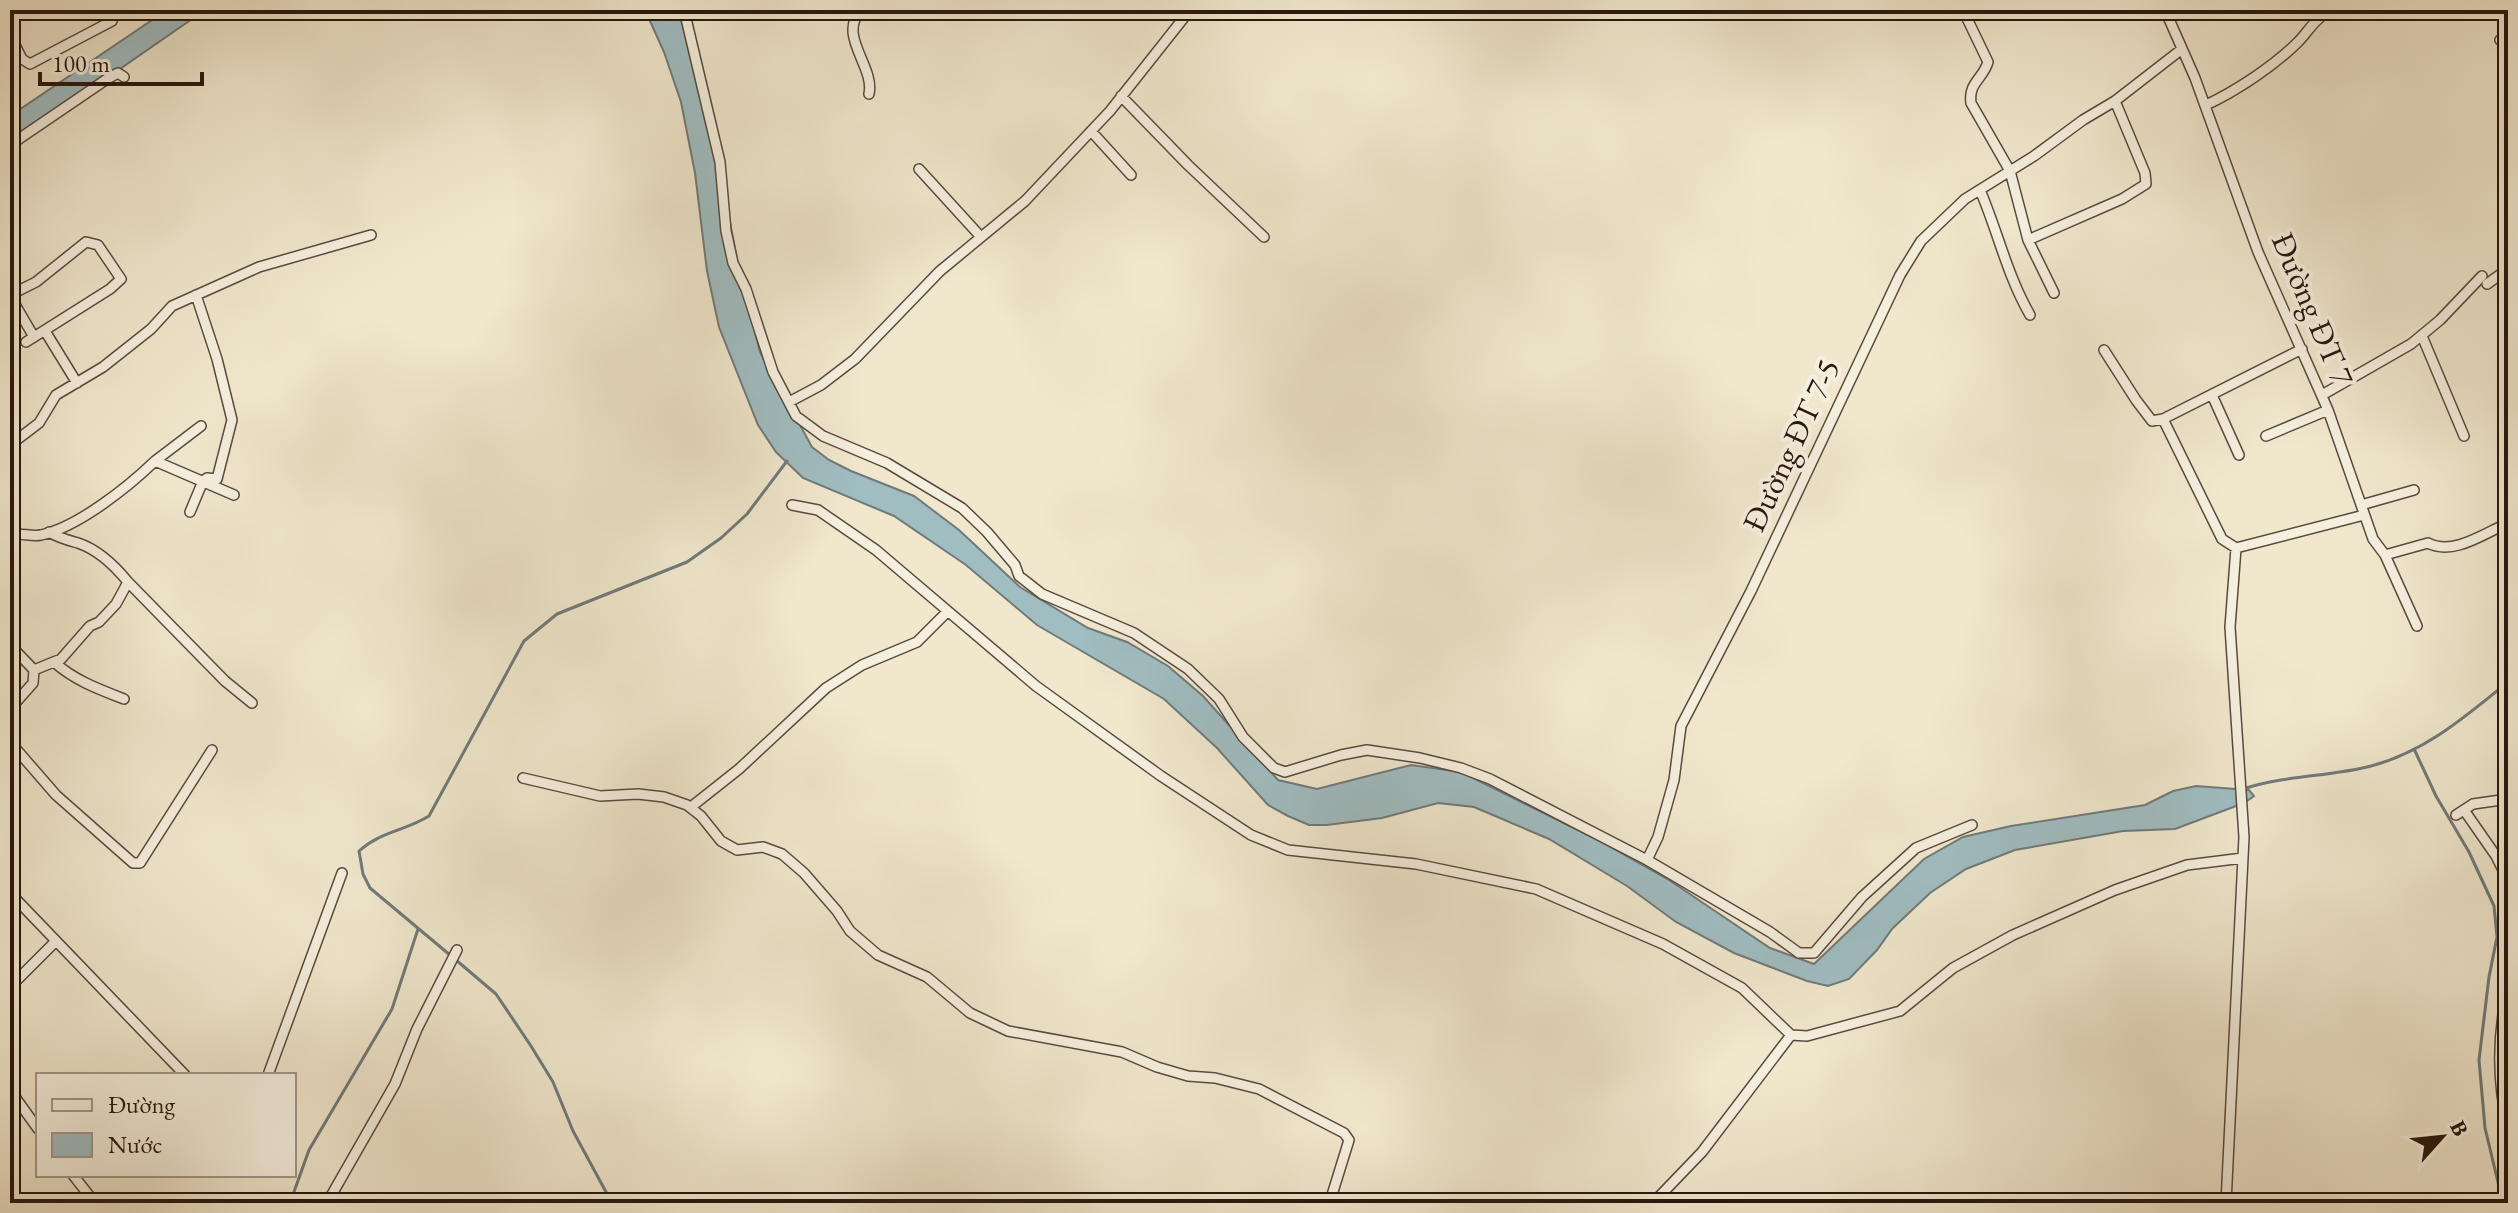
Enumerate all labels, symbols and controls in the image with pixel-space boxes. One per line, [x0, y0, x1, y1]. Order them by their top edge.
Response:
scale bar [40, 36, 202, 86]
text: 100 m [52, 48, 110, 79]
street label: Đường ĐT 7 [2262, 226, 2364, 392]
street label: Đường ĐT 7-5 [1733, 352, 1849, 538]
legend [36, 1073, 296, 1177]
text: Đường [108, 1089, 175, 1120]
north arrow [2402, 1097, 2482, 1177]
text: B [2443, 1115, 2476, 1141]
text: Nước [108, 1129, 162, 1160]

